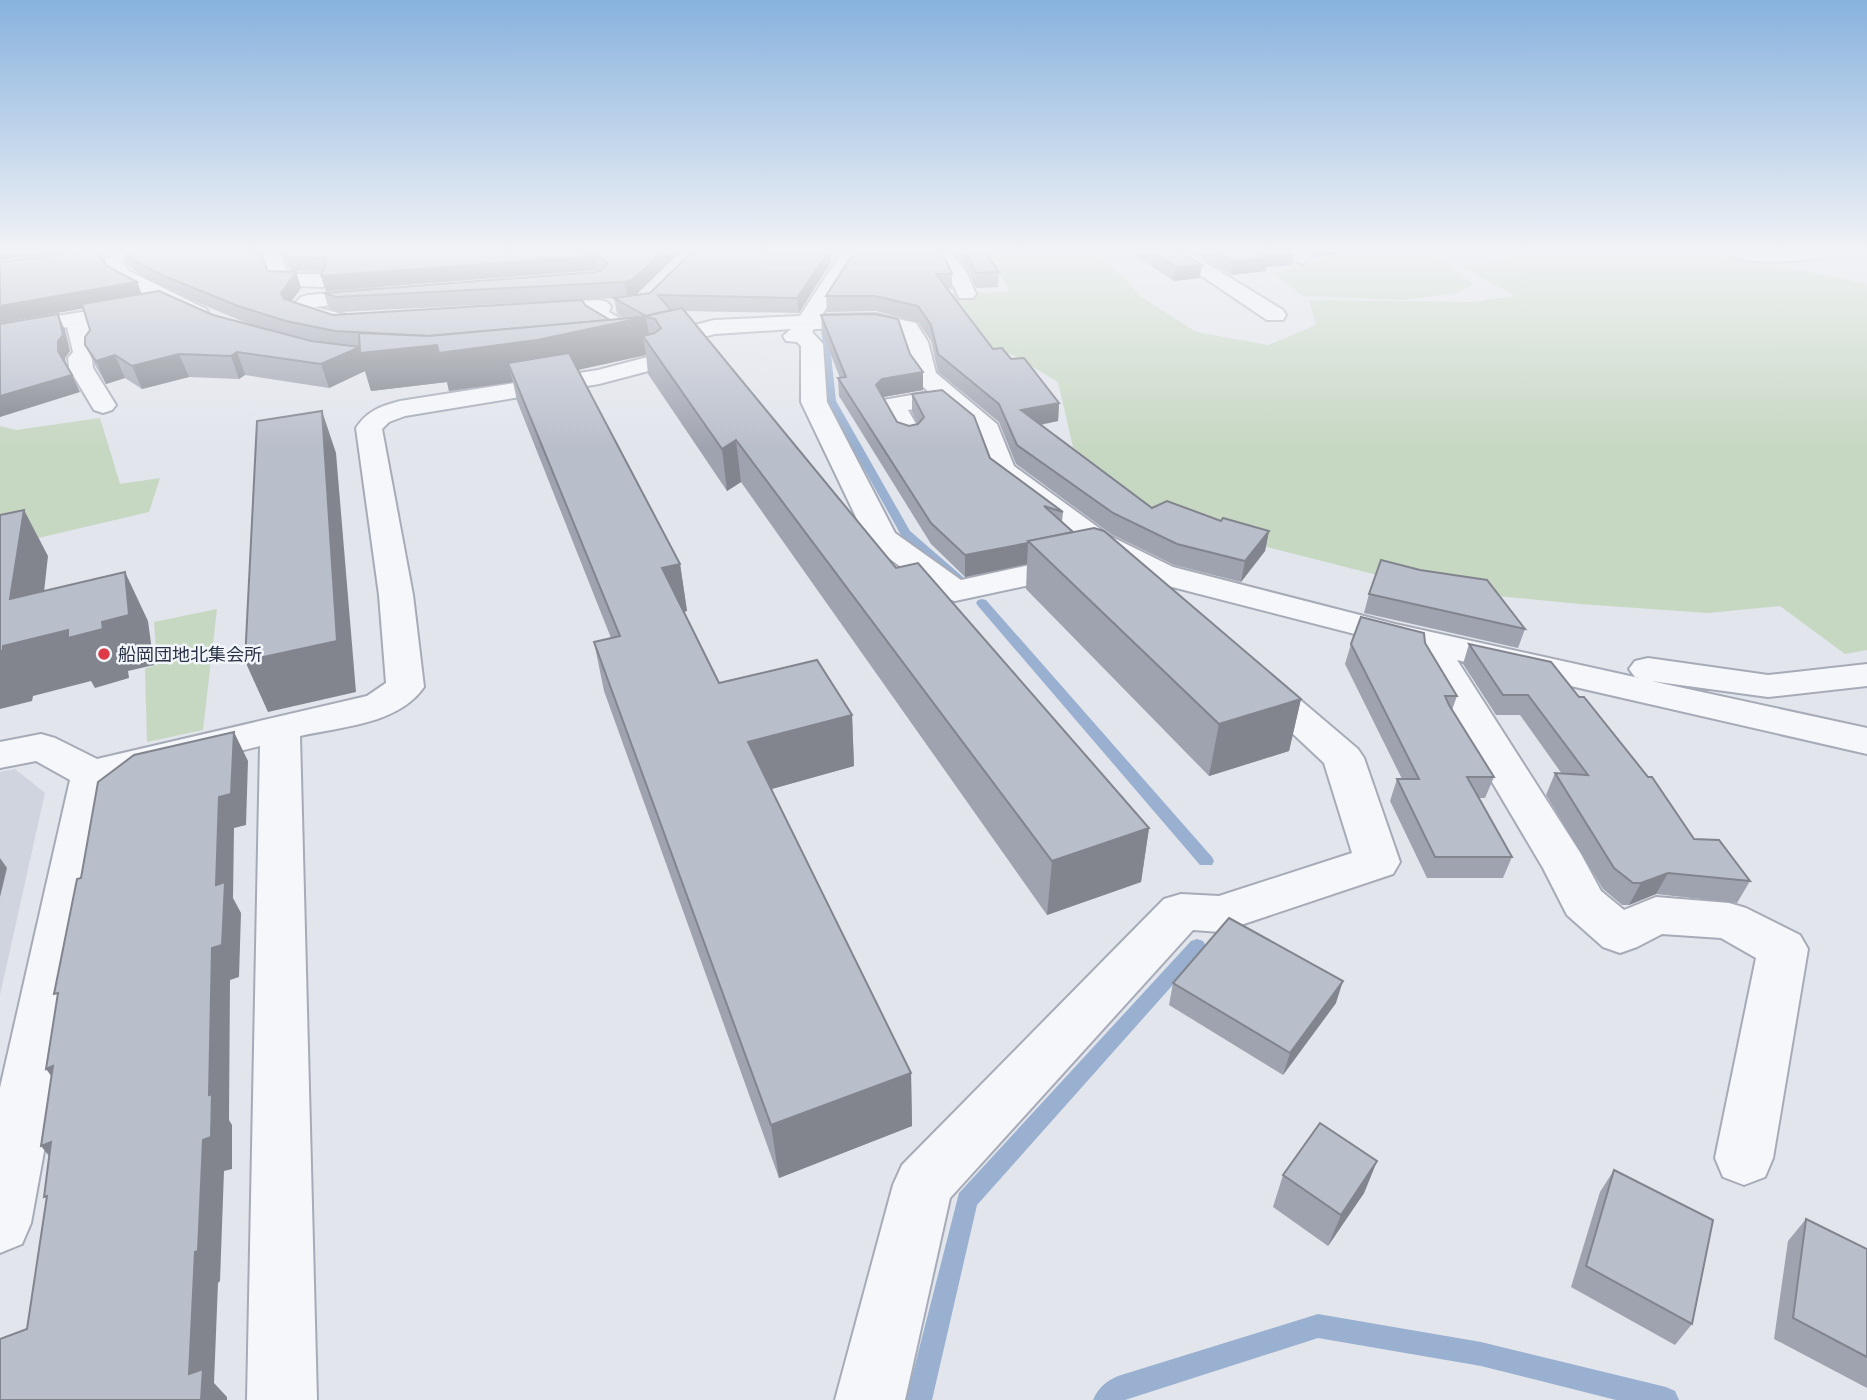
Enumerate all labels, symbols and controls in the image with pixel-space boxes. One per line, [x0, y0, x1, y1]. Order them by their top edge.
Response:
place label: 船岡団地北集会所 [118, 644, 262, 665]
marker: 船岡団地北集会所 [96, 646, 112, 662]

